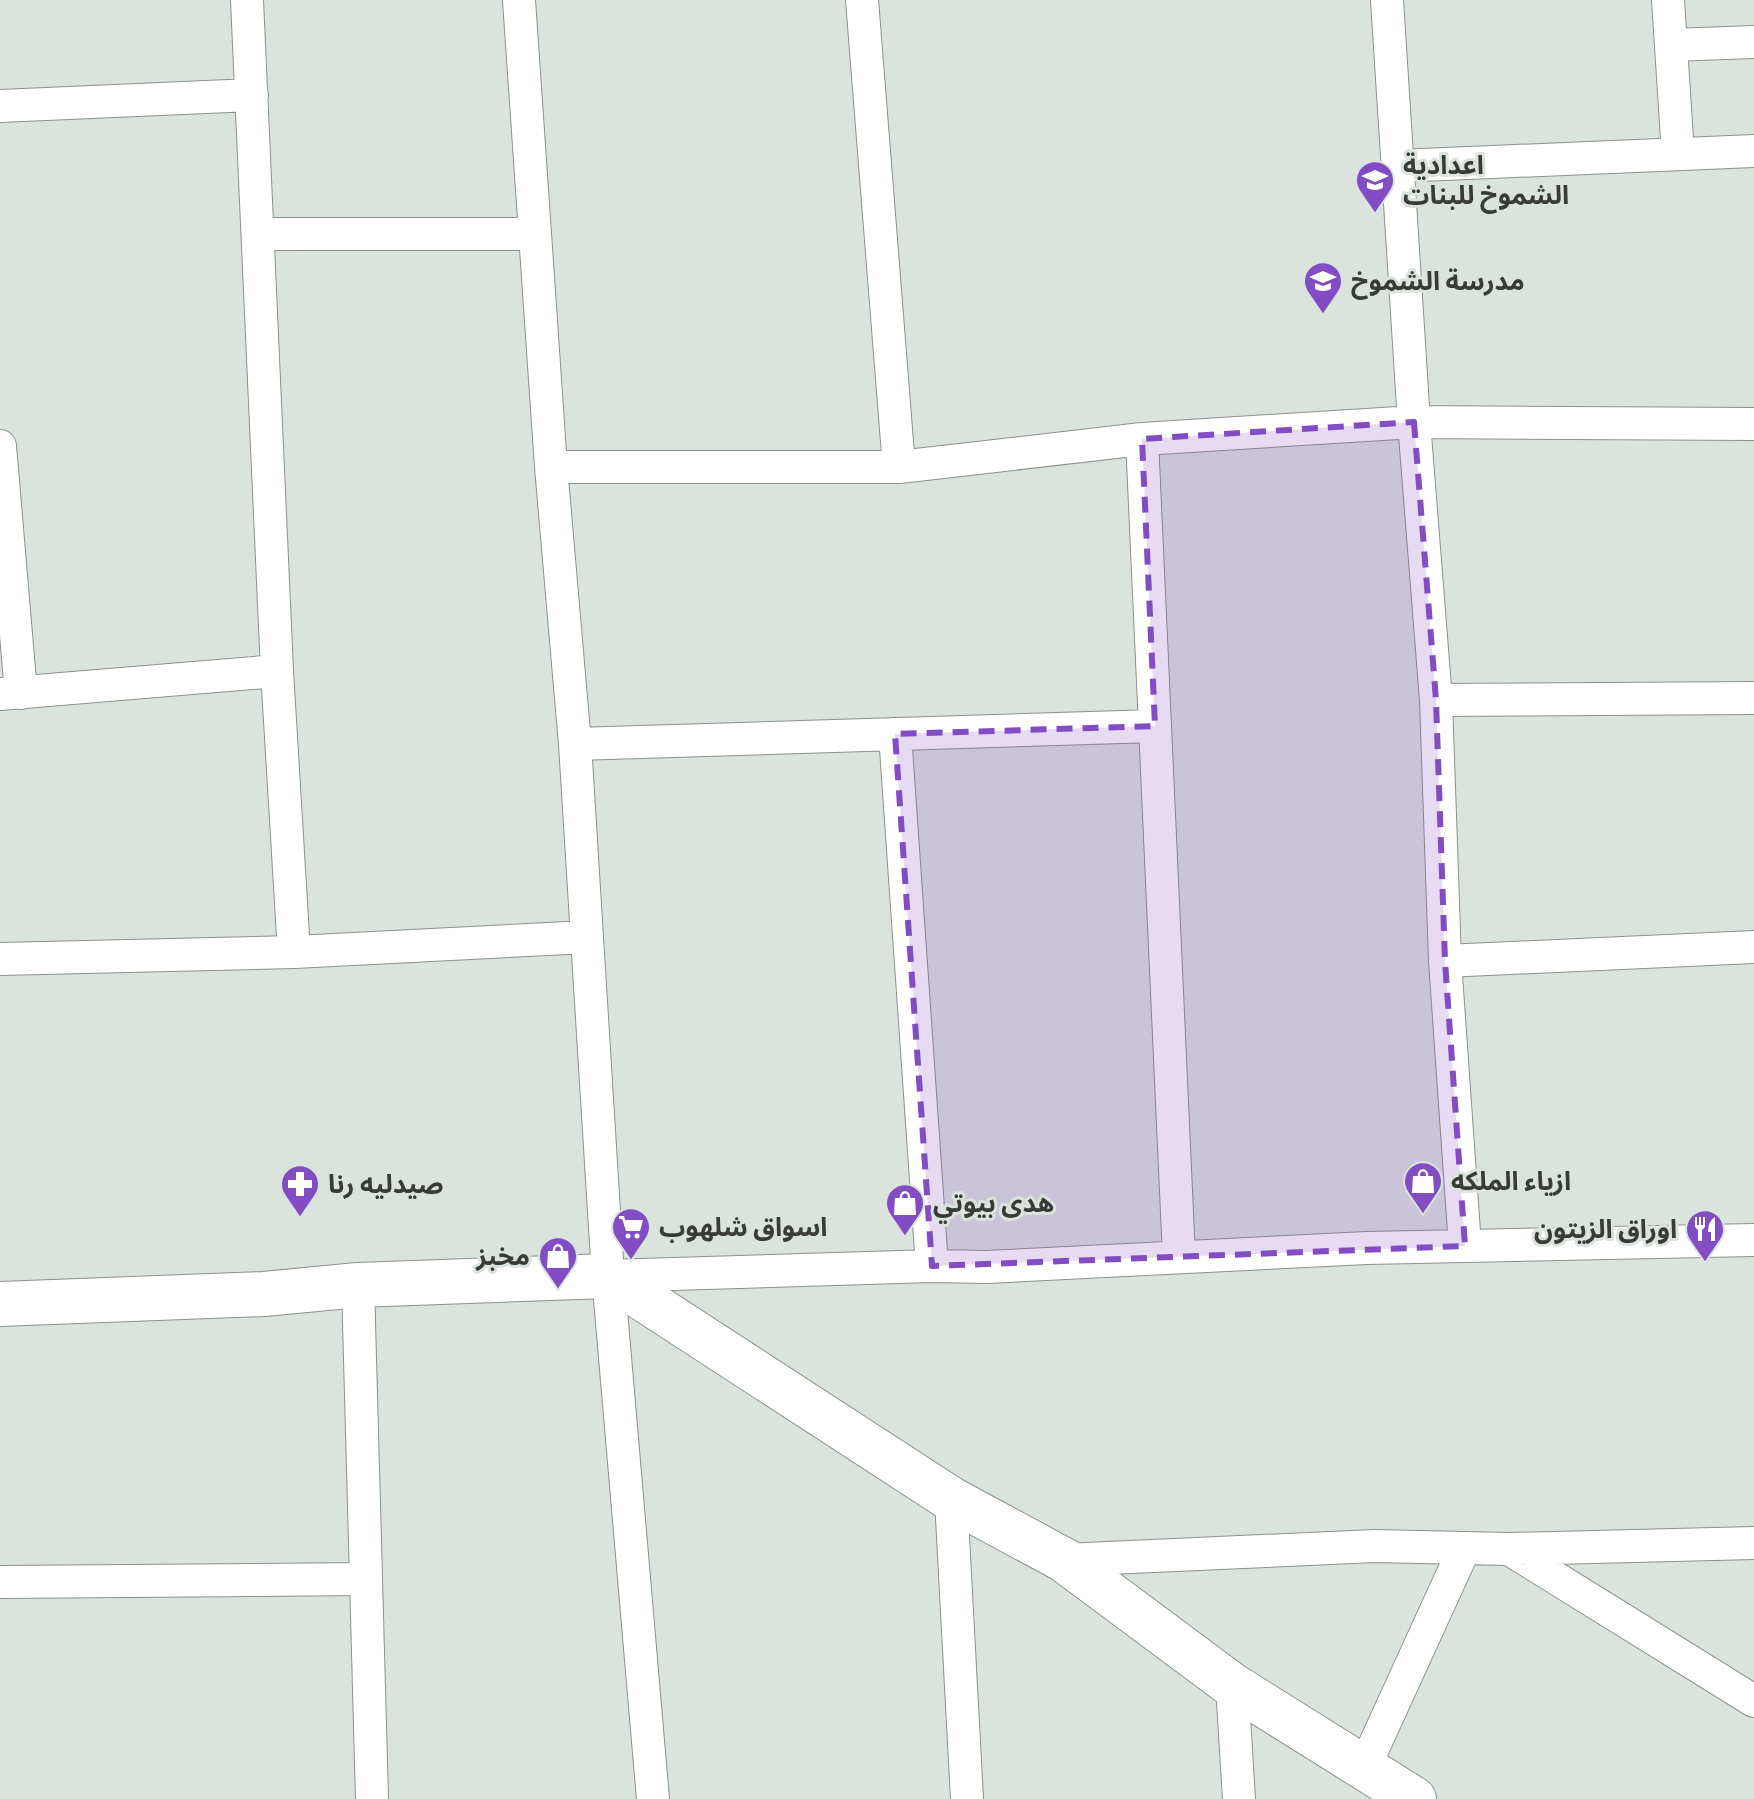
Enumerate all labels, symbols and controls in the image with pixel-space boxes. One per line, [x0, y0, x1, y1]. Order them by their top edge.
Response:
place label: اعدادية الشموخ للبنات [1403, 147, 1569, 214]
school or university icon: اعدادية الشموخ للبنات [1354, 159, 1396, 214]
school or university icon: مدرسة الشموخ [1302, 260, 1344, 315]
place label: مدرسة الشموخ [1351, 263, 1525, 300]
shop icon: ازياء الملكه [1402, 1160, 1444, 1215]
pharmacy icon: صيدليه رنا [279, 1163, 321, 1218]
place label: ازياء الملكه [1451, 1163, 1571, 1199]
place label: صيدليه رنا [328, 1166, 444, 1202]
shop icon: هدى بيوتي [884, 1182, 926, 1237]
place label: هدى بيوتي [933, 1185, 1054, 1224]
supermarket icon: اسواق شلهوب [610, 1206, 652, 1261]
restaurant icon: اوراق الزيتون [1684, 1208, 1726, 1263]
place label: اسواق شلهوب [659, 1209, 827, 1245]
place label: اوراق الزيتون [1534, 1211, 1677, 1247]
shop icon: مخبز [537, 1235, 579, 1290]
place label: مخبز [475, 1238, 530, 1274]

